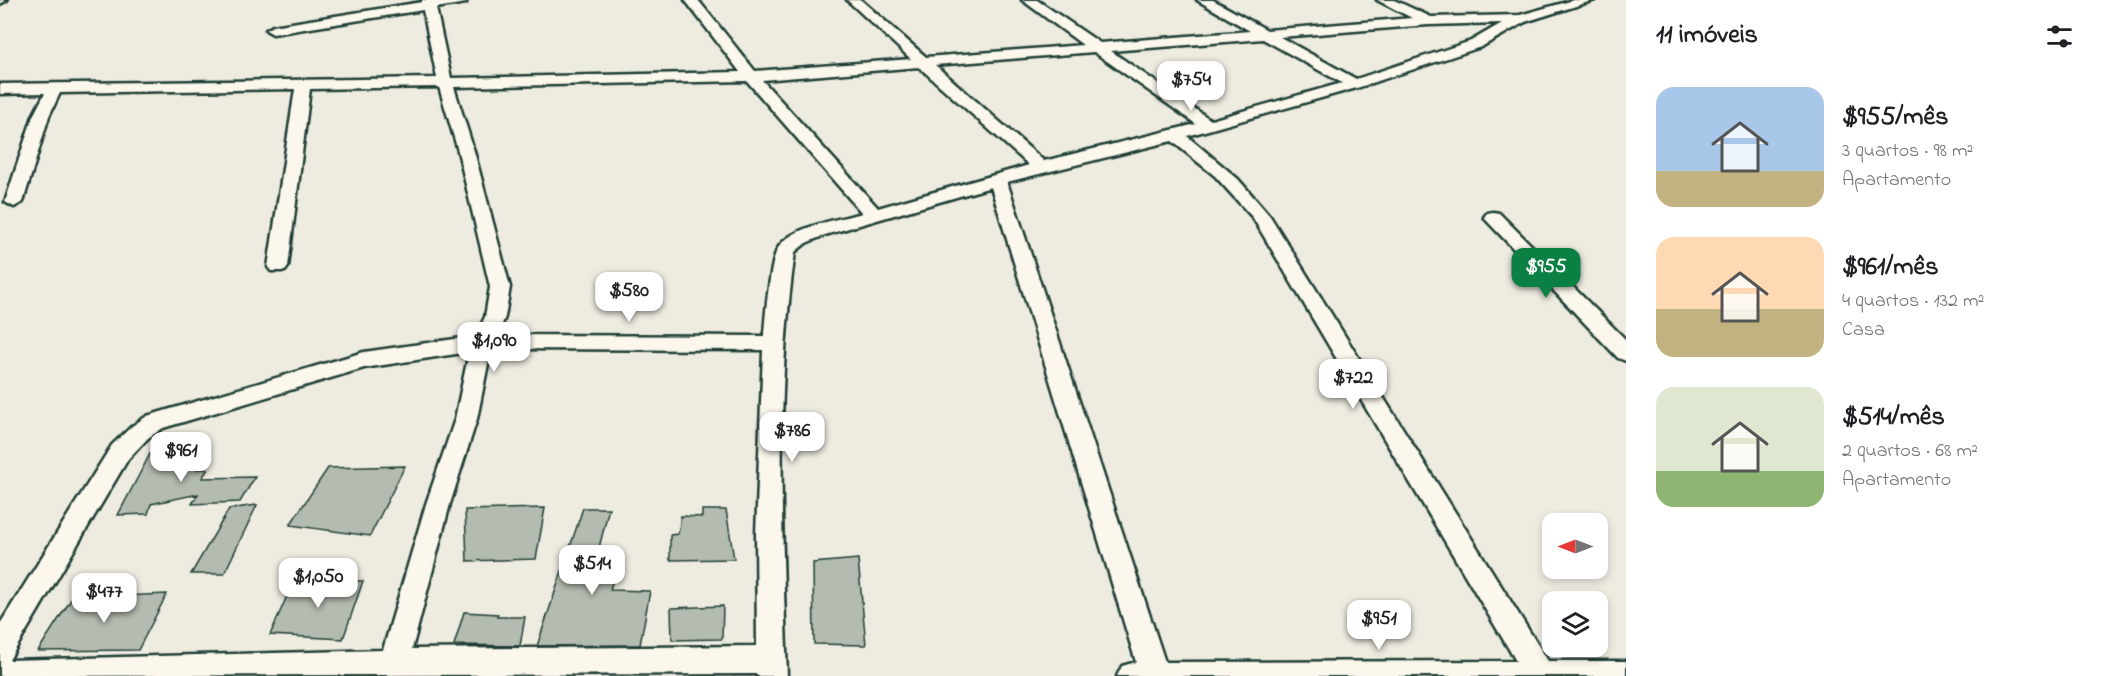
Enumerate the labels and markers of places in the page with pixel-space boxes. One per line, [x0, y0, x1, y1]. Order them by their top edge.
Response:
pin: $754 [1155, 61, 1227, 112]
pin: $955 [1510, 248, 1582, 299]
pin: $580 [593, 272, 665, 323]
pin: $1,090 [445, 322, 543, 373]
pin: $722 [1317, 359, 1389, 410]
pin: $786 [756, 412, 828, 463]
pin: $961 [145, 432, 217, 483]
pin: $514 [556, 545, 628, 596]
pin: $1,050 [269, 558, 367, 609]
pin: $477 [68, 573, 140, 624]
pin: $951 [1343, 600, 1415, 651]

